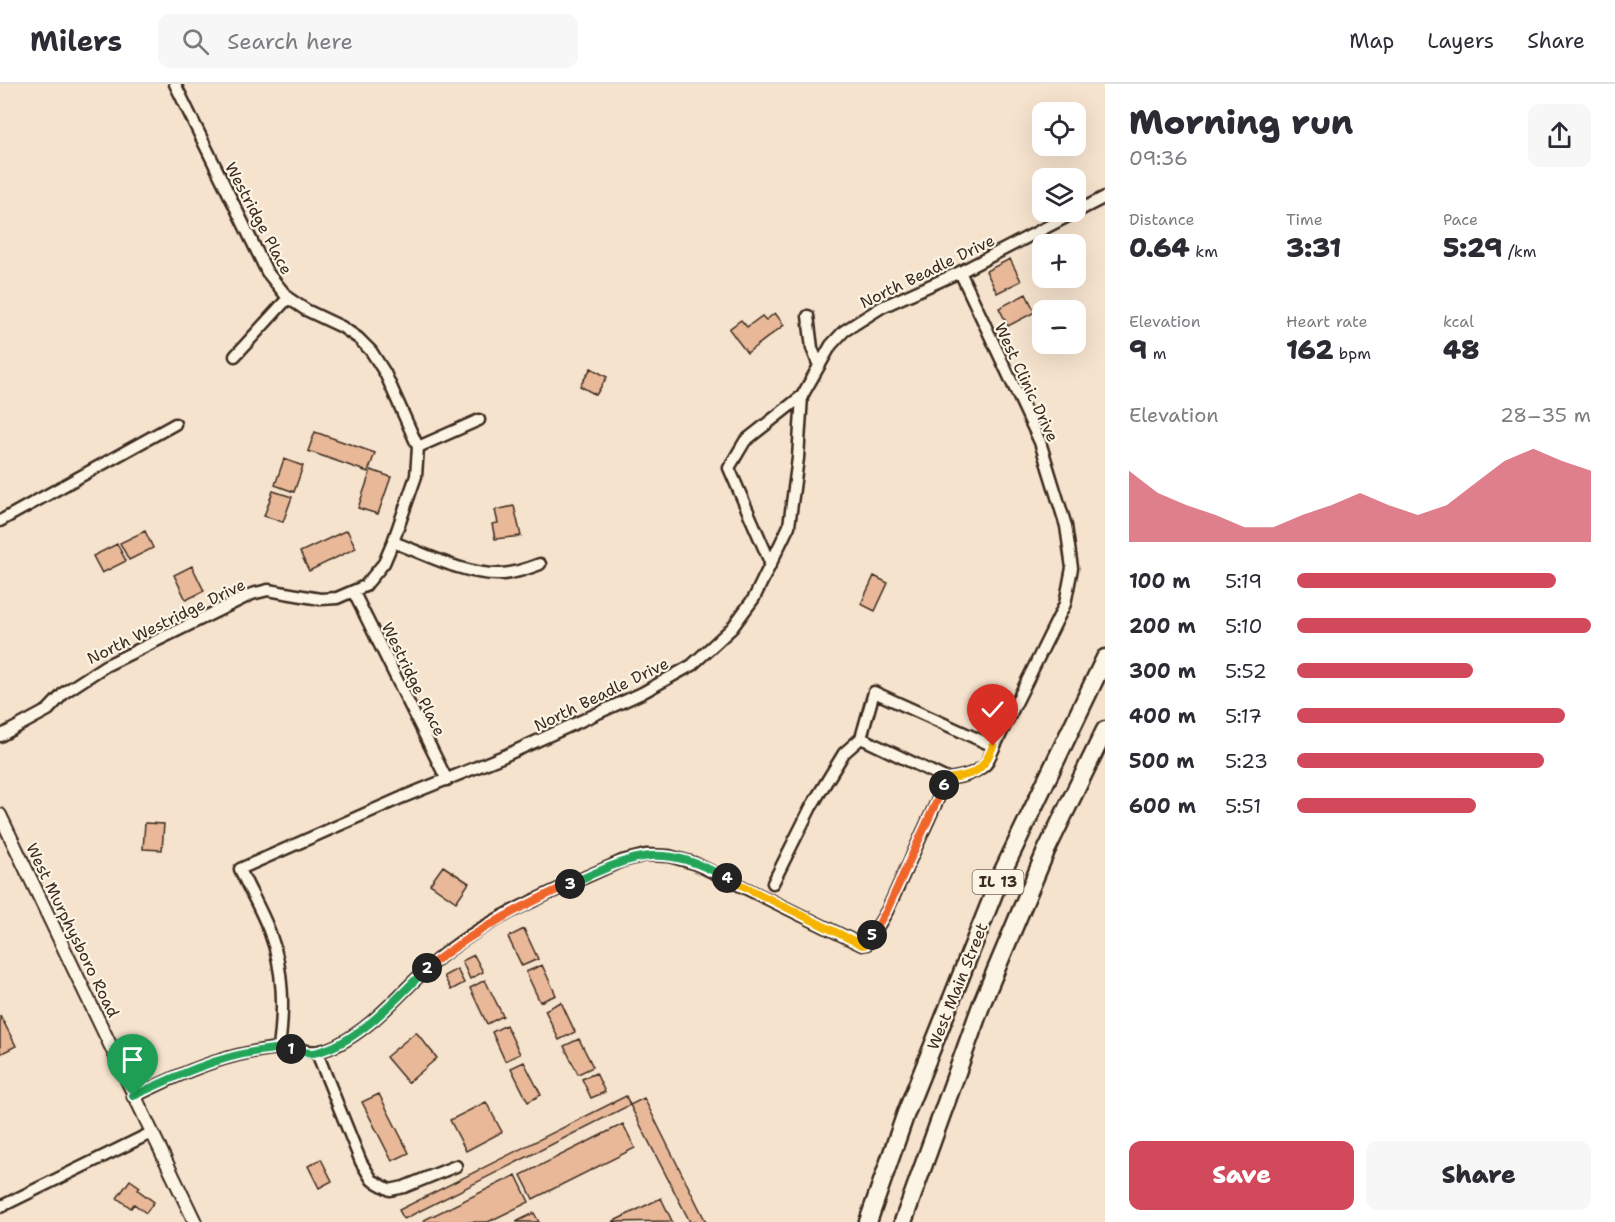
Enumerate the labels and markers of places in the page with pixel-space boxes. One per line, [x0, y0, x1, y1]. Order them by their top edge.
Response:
pin [967, 684, 1018, 746]
pin: 6 [929, 770, 959, 800]
pin: 4 [712, 863, 742, 893]
pin: 3 [555, 869, 585, 899]
pin: 5 [857, 920, 887, 950]
pin: 2 [412, 953, 442, 983]
pin [107, 1034, 158, 1096]
pin: 1 [276, 1034, 306, 1064]

